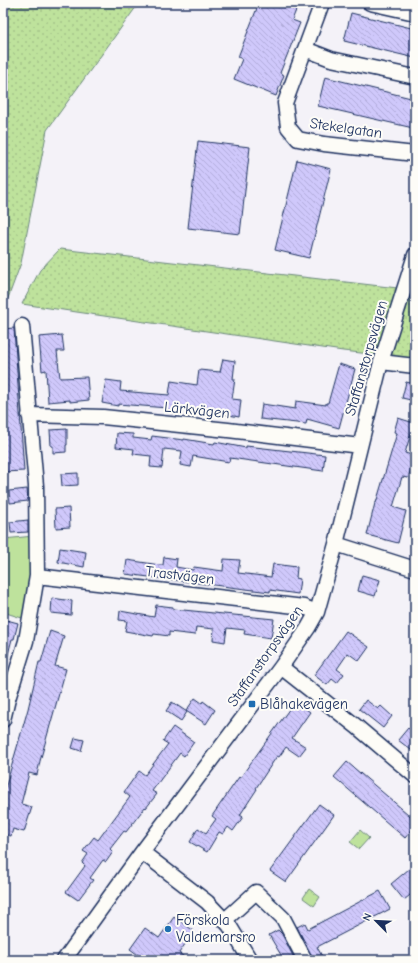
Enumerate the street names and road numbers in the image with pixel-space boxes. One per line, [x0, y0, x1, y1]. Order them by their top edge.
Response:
street label: Stekelgatan [309, 114, 383, 142]
street label: Staffanstorpsvägen [341, 298, 391, 418]
street label: Lärkvägen [163, 398, 231, 422]
street label: Trastvägen [145, 562, 215, 588]
street label: Staffanstorpsvägen [223, 602, 307, 710]

